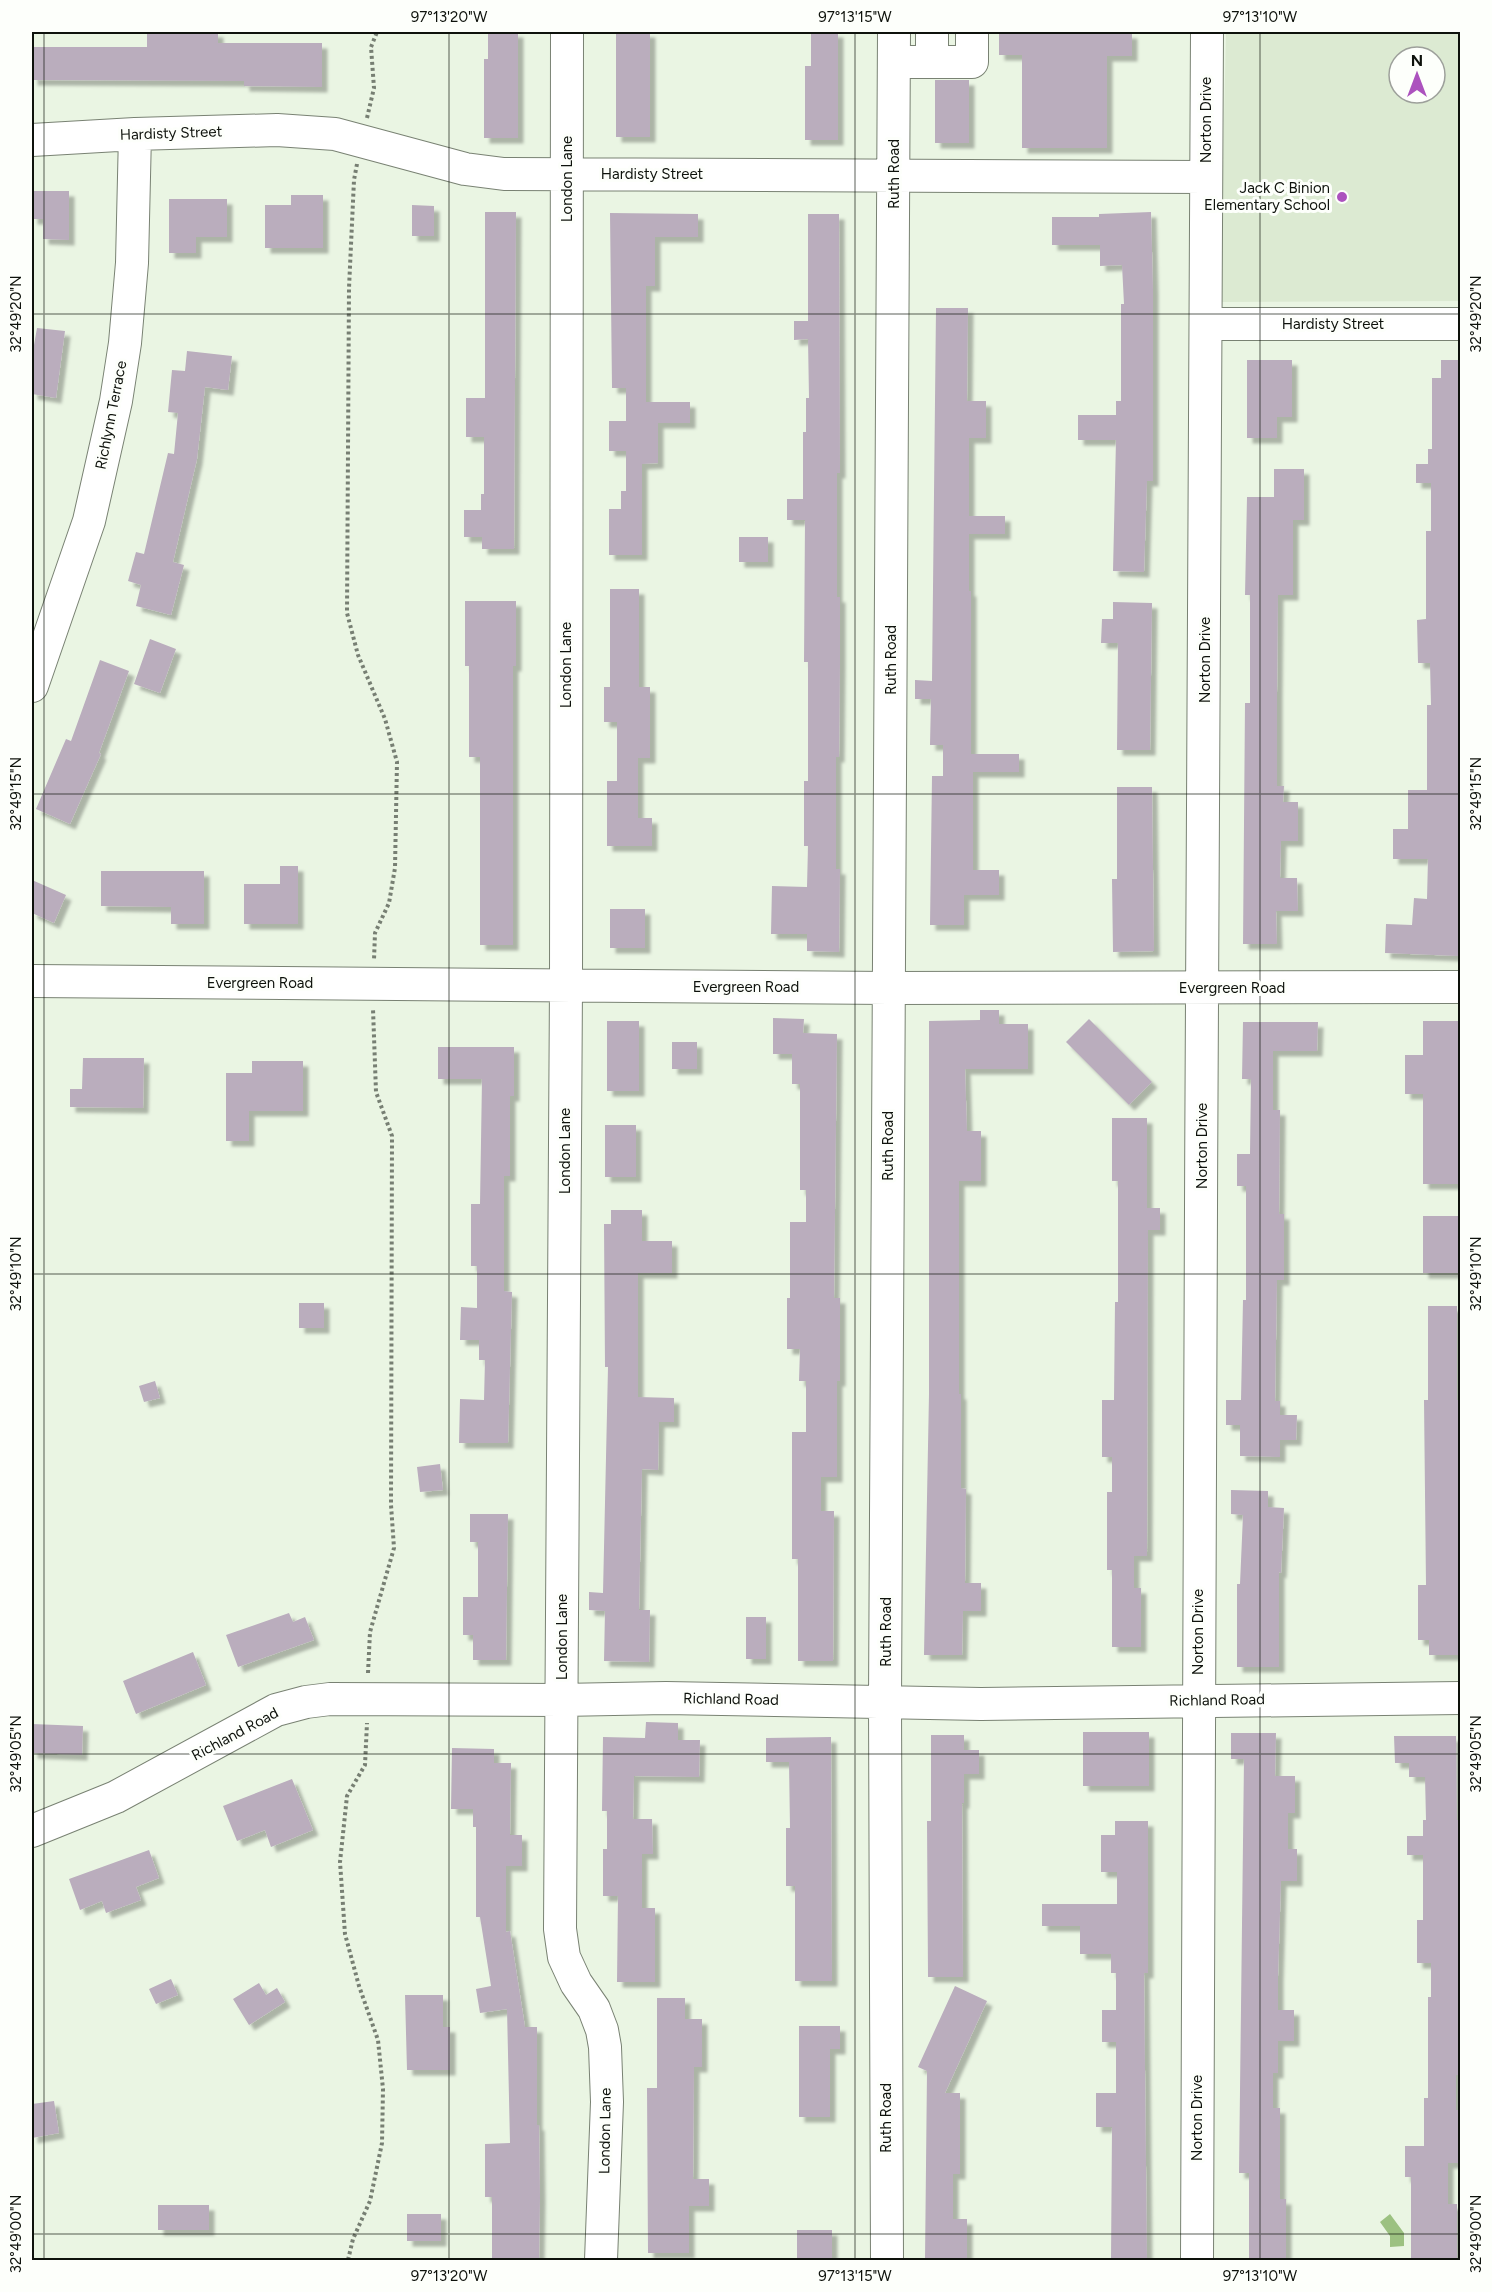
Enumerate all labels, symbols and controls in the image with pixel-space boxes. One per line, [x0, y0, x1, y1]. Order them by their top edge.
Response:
text: 97°13'20"W [411, 8, 488, 26]
text: 97°13'15"W [818, 8, 892, 26]
text: 97°13'10"W [1223, 8, 1298, 26]
north arrow [1387, 45, 1447, 105]
text: N [1411, 51, 1423, 70]
street label: Norton Drive [1197, 77, 1215, 163]
street label: Hardisty Street [119, 122, 223, 144]
street label: London Lane [558, 136, 576, 222]
street label: Ruth Road [885, 139, 903, 209]
street label: Hardisty Street [601, 165, 704, 183]
place label: Jack C Binion Elementary School [1204, 179, 1330, 214]
marker: Jack C Binion Elementary School [1335, 190, 1349, 204]
text: 32°49'20"N [7, 275, 25, 353]
text: 32°49'20"N [1467, 275, 1485, 353]
street label: Hardisty Street [1282, 315, 1385, 333]
street label: Richlynn Terrace [92, 359, 130, 471]
street label: Norton Drive [1196, 617, 1214, 703]
street label: London Lane [557, 622, 575, 708]
street label: Ruth Road [882, 625, 900, 695]
text: 32°49'15"N [7, 757, 25, 831]
text: 32°49'15"N [1467, 757, 1485, 831]
street label: Evergreen Road [207, 974, 313, 992]
street label: Evergreen Road [693, 978, 799, 996]
street label: Evergreen Road [1179, 979, 1285, 997]
street label: Norton Drive [1193, 1103, 1211, 1189]
street label: London Lane [556, 1108, 574, 1194]
street label: Ruth Road [879, 1111, 897, 1181]
text: 32°49'10"N [7, 1236, 25, 1312]
text: 32°49'10"N [1467, 1236, 1485, 1312]
street label: Norton Drive [1189, 1589, 1207, 1675]
street label: London Lane [553, 1594, 571, 1680]
street label: Ruth Road [877, 1597, 895, 1667]
street label: Richland Road [683, 1689, 779, 1709]
street label: Richland Road [1169, 1690, 1265, 1710]
street label: Richland Road [189, 1704, 281, 1764]
text: 32°49'05"N [7, 1715, 25, 1793]
text: 32°49'05"N [1467, 1715, 1485, 1793]
street label: Norton Drive [1188, 2075, 1206, 2161]
street label: Ruth Road [877, 2083, 895, 2153]
street label: London Lane [595, 2088, 615, 2174]
text: 32°49'00"N [7, 2195, 25, 2273]
text: 32°49'00"N [1467, 2195, 1485, 2273]
text: 97°13'20"W [411, 2267, 488, 2285]
text: 97°13'15"W [818, 2267, 892, 2285]
text: 97°13'10"W [1223, 2267, 1298, 2285]

